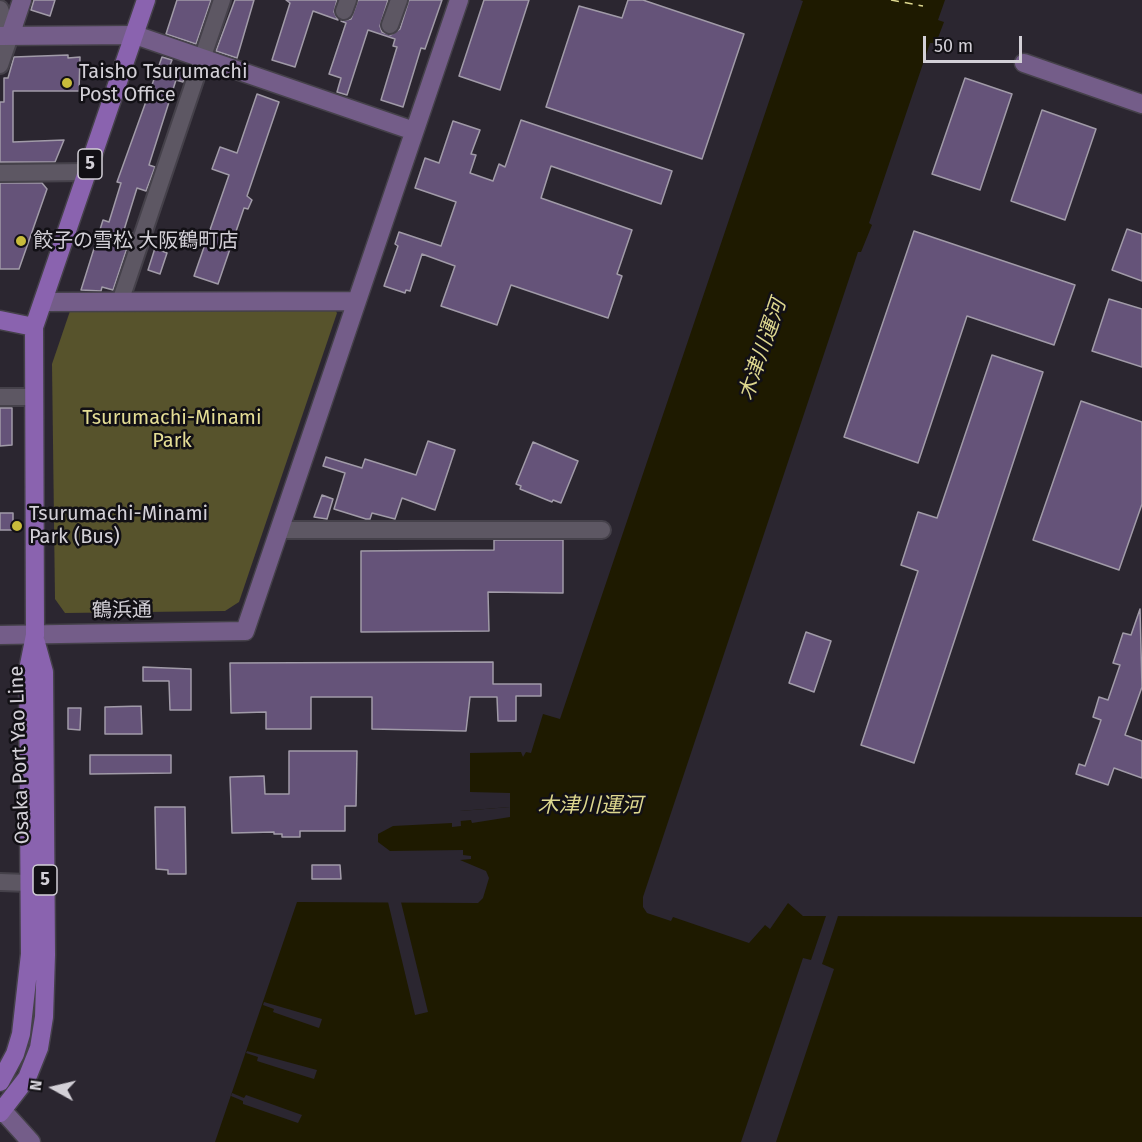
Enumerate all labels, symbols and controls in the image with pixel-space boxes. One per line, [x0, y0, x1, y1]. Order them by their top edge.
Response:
scale bar [926, 24, 1025, 62]
text: 50 m [934, 35, 973, 57]
place label: Taisho Tsurumachi Post Office [79, 60, 248, 107]
marker: Taisho Tsurumachi Post Office [60, 76, 74, 90]
road number: 5 [78, 149, 102, 179]
place label: 餃子の雪松 大阪鶴町店 [33, 229, 238, 253]
marker: 餃子の雪松 大阪鶴町店 [14, 234, 28, 248]
water label: 木津川運河 [734, 296, 792, 404]
park label: Tsurumachi-Minami Park [82, 406, 262, 453]
place label: Tsurumachi-Minami Park (Bus) [29, 502, 208, 549]
marker: Tsurumachi-Minami Park (Bus) [10, 519, 24, 533]
street label: 鶴浜通 [92, 598, 152, 624]
street label: Osaka Port Yao Line [5, 665, 35, 845]
water label: 木津川運河 [538, 793, 642, 819]
road number: 5 [33, 865, 57, 895]
north arrow [24, 1058, 84, 1118]
text: N [26, 1079, 46, 1092]

